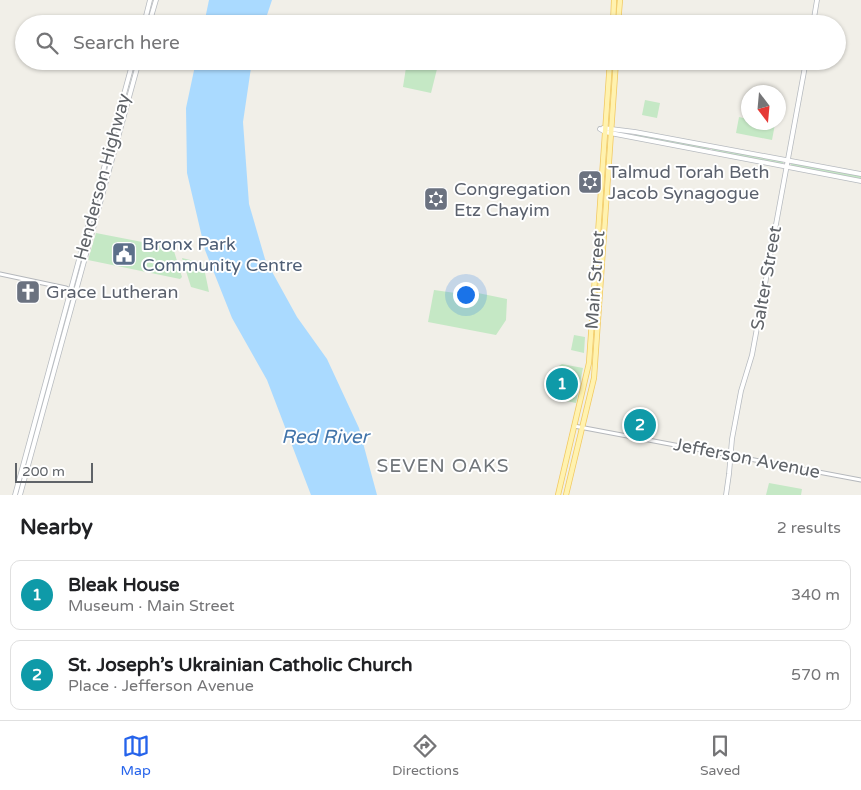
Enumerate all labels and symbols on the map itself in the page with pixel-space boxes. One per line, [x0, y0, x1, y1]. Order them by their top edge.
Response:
north arrow [741, 85, 786, 130]
street label: Henderson Highway [69, 91, 135, 263]
place label: Talmud Torah Beth Jacob Synagogue [608, 161, 769, 204]
synagogue icon: Talmud Torah Beth Jacob Synagogue [577, 169, 603, 195]
place label: Congregation Etz Chayim [454, 178, 571, 221]
synagogue icon: Congregation Etz Chayim [423, 186, 449, 212]
street label: Salter Street [746, 224, 786, 332]
street label: Main Street [581, 230, 609, 330]
place label: Bronx Park Community Centre [142, 233, 303, 276]
public building icon: Bronx Park Community Centre [111, 241, 137, 267]
church icon: Grace Lutheran [15, 279, 41, 305]
place label: Grace Lutheran [46, 281, 178, 303]
your location [453, 282, 479, 308]
pin: 1 [546, 365, 578, 403]
pin: 2 [624, 406, 656, 444]
water label: Red River [281, 426, 371, 448]
street label: Jefferson Avenue [672, 433, 822, 483]
district label: SEVEN OAKS [376, 455, 510, 477]
scale bar [15, 460, 92, 483]

